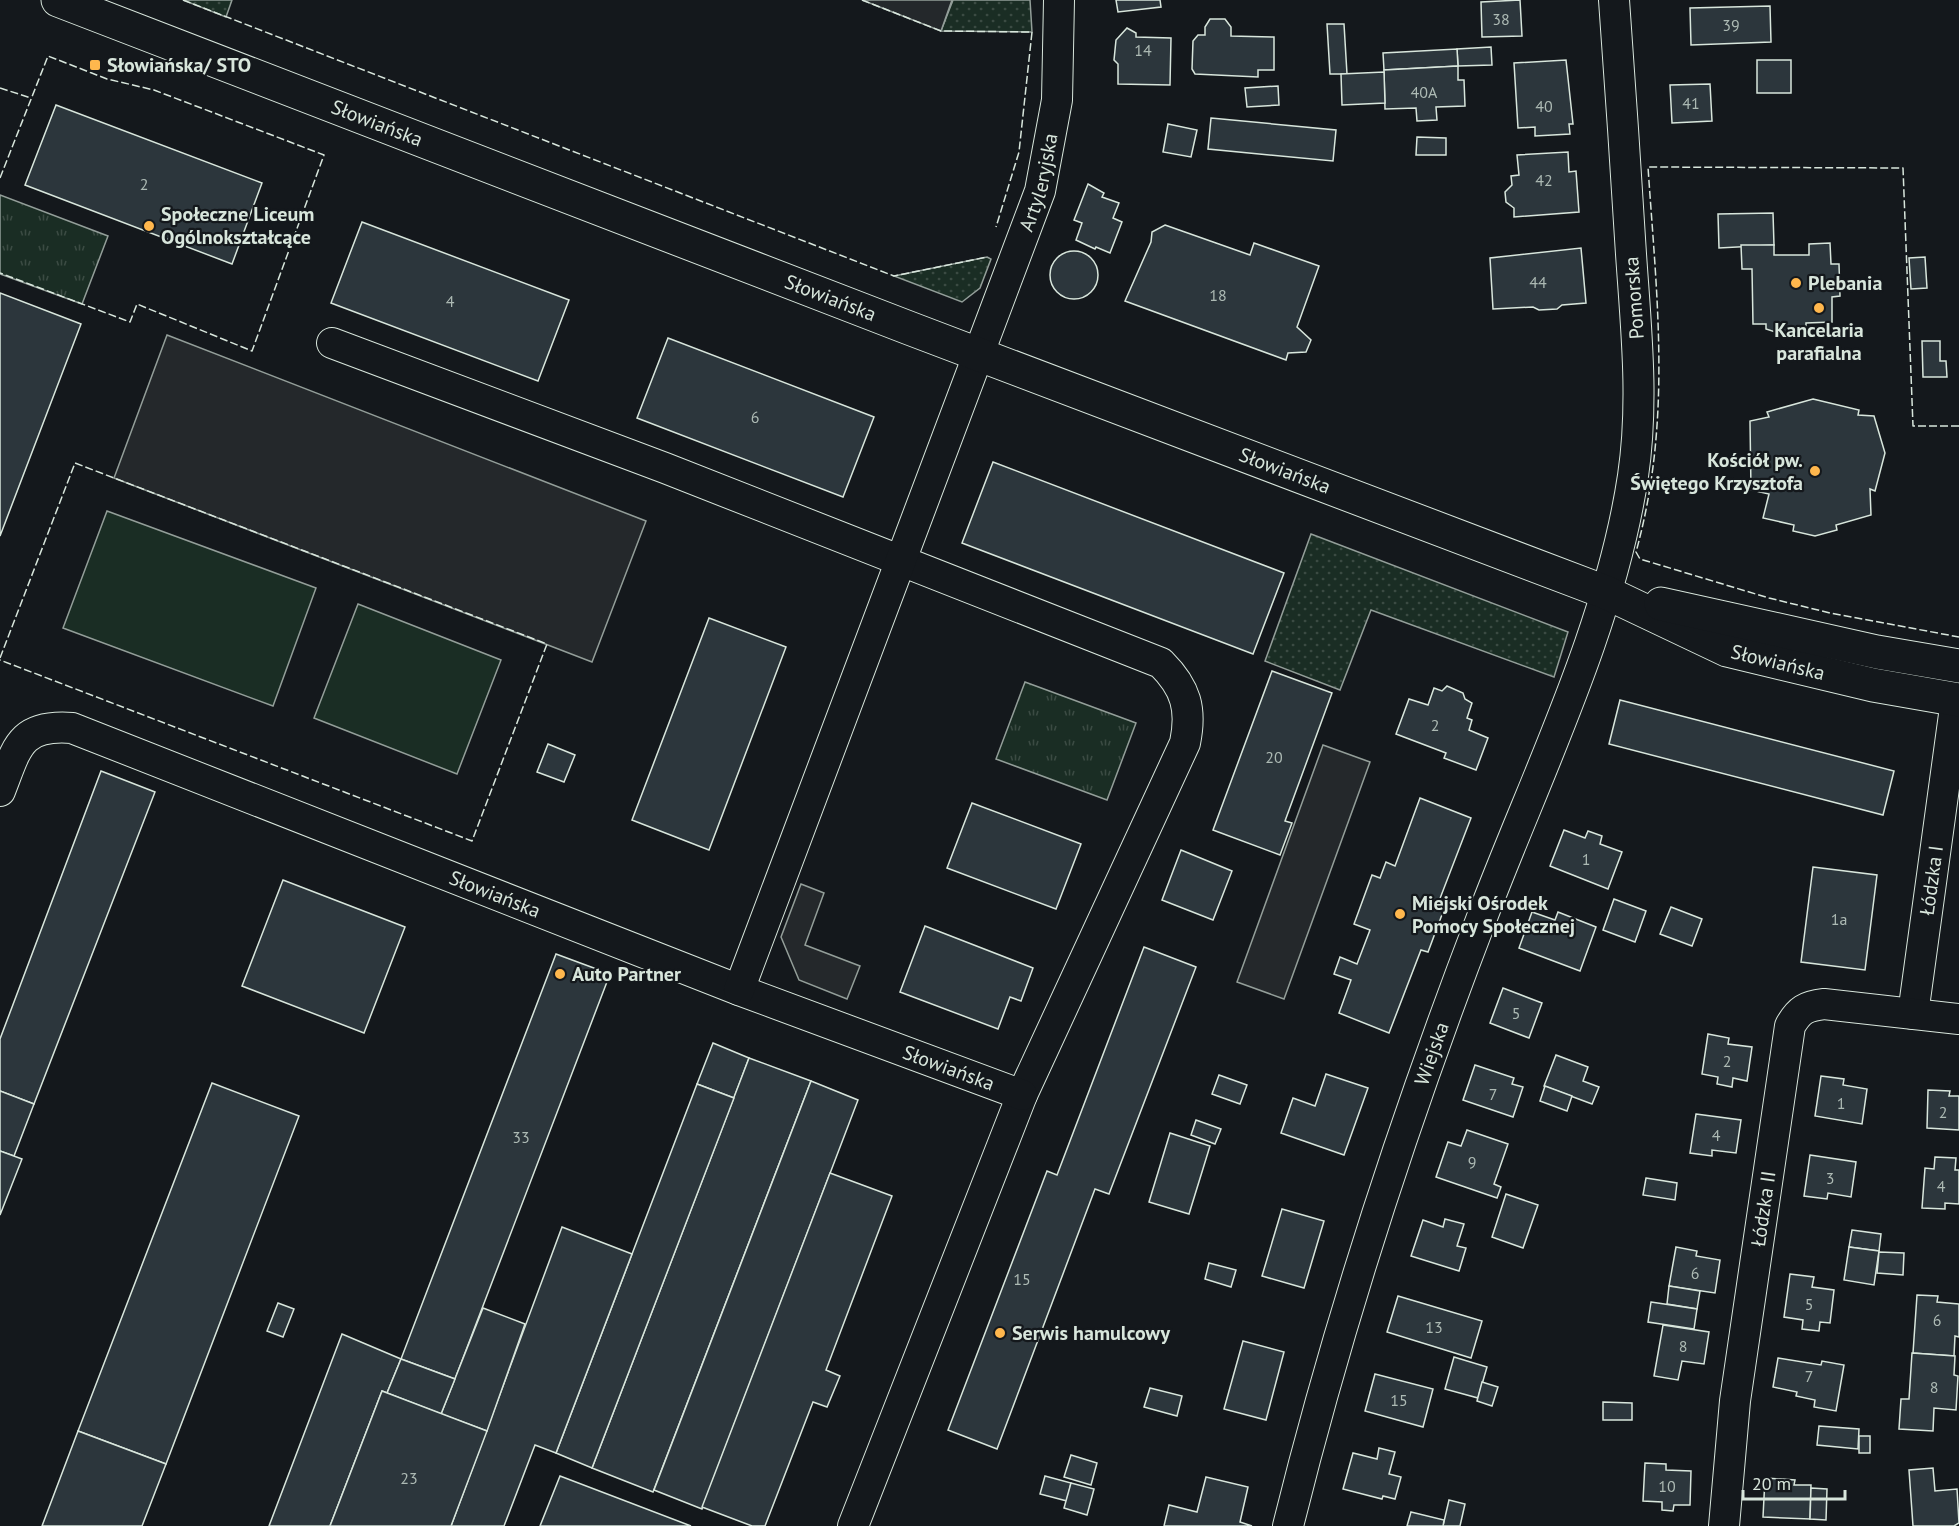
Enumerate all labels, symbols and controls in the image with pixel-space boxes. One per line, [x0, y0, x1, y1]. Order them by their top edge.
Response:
house number: 38 [1492, 9, 1510, 29]
house number: 39 [1722, 15, 1740, 35]
house number: 14 [1134, 40, 1152, 60]
place label: Słowiańska/ STO [107, 52, 251, 78]
marker: Słowiańska/ STO [88, 58, 102, 72]
house number: 40A [1411, 82, 1438, 102]
house number: 41 [1682, 93, 1700, 113]
street label: Słowiańska [328, 94, 427, 152]
house number: 40 [1535, 96, 1553, 116]
street label: Artyleryjska [1013, 131, 1064, 235]
house number: 42 [1535, 170, 1553, 190]
house number: 2 [140, 174, 148, 194]
place label: Społeczne Liceum Ogólnokształcące [161, 201, 314, 250]
marker: Społeczne Liceum Ogólnokształcące [142, 219, 156, 233]
street label: Pomorska [1618, 256, 1650, 340]
street label: Słowiańska [781, 268, 880, 327]
place label: Plebania [1808, 270, 1882, 296]
house number: 44 [1529, 272, 1547, 292]
marker: Plebania [1789, 276, 1803, 290]
house number: 18 [1209, 285, 1227, 305]
house number: 4 [446, 291, 455, 311]
marker: Kancelaria parafialna [1812, 301, 1826, 315]
place label: Kancelaria parafialna [1774, 317, 1864, 366]
house number: 6 [751, 407, 759, 427]
street label: Słowiańska [1235, 441, 1334, 500]
place label: Kościół pw. Świętego Krzysztofa [1630, 447, 1803, 496]
marker: Kościół pw. Świętego Krzysztofa [1808, 464, 1822, 478]
street label: Słowiańska [1728, 638, 1828, 686]
house number: 2 [1431, 715, 1439, 735]
house number: 20 [1265, 747, 1283, 767]
street label: Łódzka I [1914, 844, 1949, 917]
house number: 1 [1582, 849, 1590, 869]
street label: Słowiańska [446, 864, 544, 924]
place label: Miejski Ośrodek Pomocy Społecznej [1412, 890, 1575, 939]
marker: Miejski Ośrodek Pomocy Społecznej [1393, 907, 1407, 921]
house number: 1a [1831, 909, 1847, 929]
place label: Auto Partner [572, 961, 681, 987]
marker: Auto Partner [553, 967, 567, 981]
house number: 5 [1512, 1003, 1520, 1023]
street label: Wiejska [1408, 1018, 1455, 1089]
street label: Słowiańska [899, 1039, 998, 1097]
house number: 2 [1723, 1051, 1731, 1071]
house number: 7 [1489, 1084, 1497, 1104]
house number: 1 [1837, 1093, 1845, 1113]
house number: 2 [1939, 1102, 1947, 1122]
house number: 4 [1712, 1125, 1721, 1145]
house number: 33 [512, 1127, 530, 1147]
house number: 9 [1468, 1152, 1476, 1172]
house number: 3 [1826, 1168, 1834, 1188]
street label: Łódzka II [1745, 1169, 1782, 1248]
house number: 4 [1937, 1176, 1946, 1196]
house number: 6 [1691, 1263, 1699, 1283]
house number: 15 [1013, 1269, 1031, 1289]
house number: 5 [1805, 1294, 1813, 1314]
house number: 6 [1933, 1310, 1941, 1330]
house number: 13 [1425, 1317, 1443, 1337]
place label: Serwis hamulcowy [1012, 1320, 1171, 1346]
marker: Serwis hamulcowy [993, 1326, 1007, 1340]
house number: 8 [1679, 1336, 1687, 1356]
house number: 7 [1805, 1366, 1813, 1386]
house number: 8 [1930, 1377, 1938, 1397]
house number: 15 [1390, 1390, 1408, 1410]
scale bar [1743, 1463, 1845, 1501]
house number: 23 [400, 1468, 418, 1488]
text: 20 m [1752, 1472, 1791, 1495]
house number: 10 [1658, 1476, 1676, 1496]

